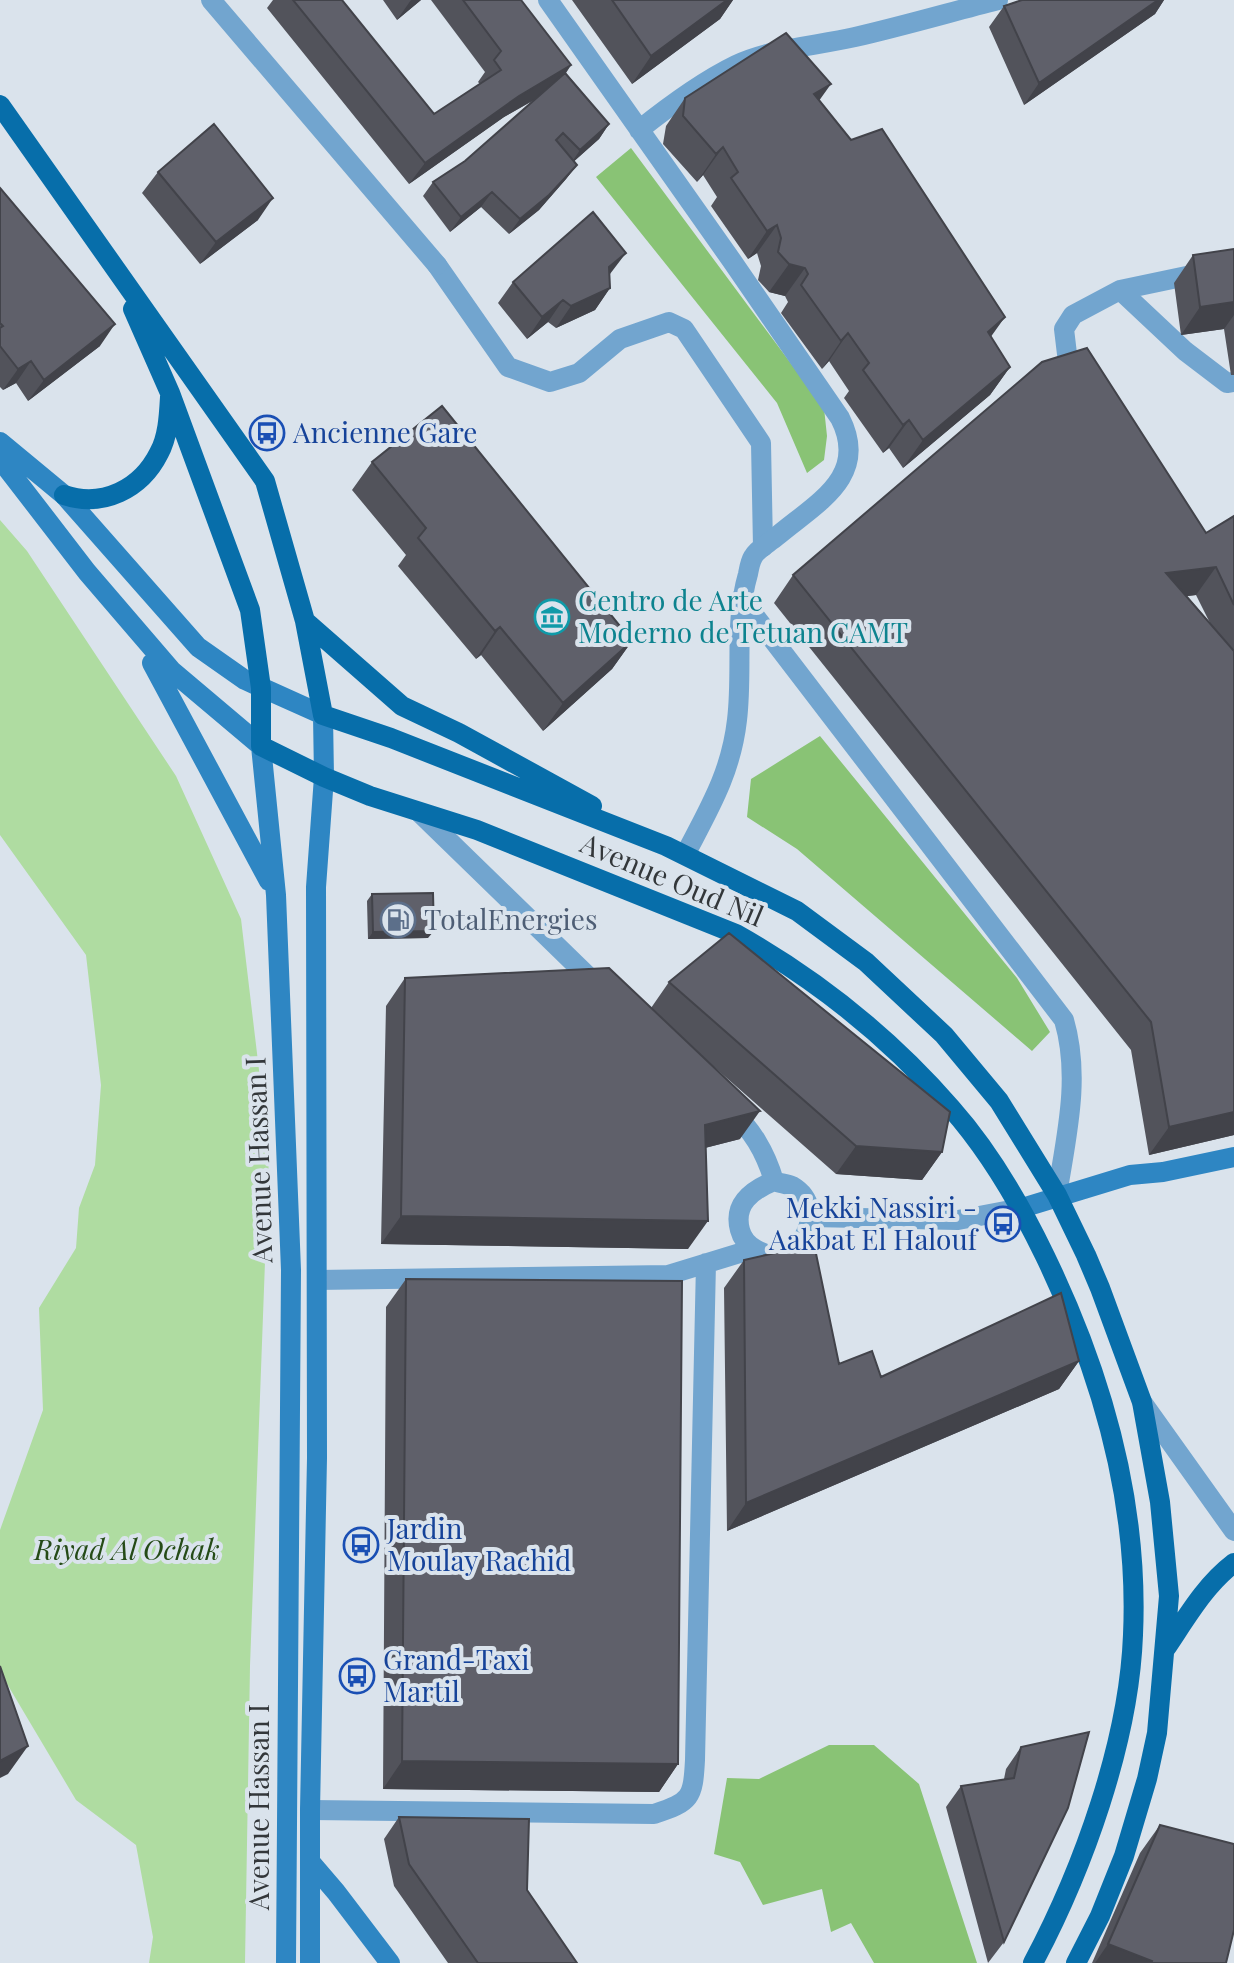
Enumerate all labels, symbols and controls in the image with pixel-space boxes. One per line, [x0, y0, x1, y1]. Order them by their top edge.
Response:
place label: Ancienne Gare [292, 413, 477, 450]
bus stop icon: Ancienne Gare [248, 414, 286, 452]
place label: Centro de Arte Moderno de Tetuan CAMT [578, 581, 908, 650]
museum icon: Centro de Arte Moderno de Tetuan CAMT [533, 598, 571, 636]
street label: Avenue Oud Nil [575, 823, 770, 934]
place label: TotalEnergies [424, 900, 597, 937]
fuel station icon: TotalEnergies [379, 901, 417, 939]
street label: Avenue Hassan I [235, 1056, 280, 1265]
place label: Mekki Nassiri - Aakbat El Halouf [768, 1188, 980, 1257]
bus stop icon: Mekki Nassiri - Aakbat El Halouf [984, 1205, 1022, 1243]
place label: Jardin Moulay Rachid [386, 1509, 571, 1578]
bus stop icon: Jardin Moulay Rachid [342, 1526, 380, 1564]
park label: Riyad Al Ochak [33, 1530, 220, 1567]
place label: Grand-Taxi Martil [383, 1640, 529, 1709]
bus stop icon: Grand-Taxi Martil [338, 1657, 376, 1695]
street label: Avenue Hassan I [239, 1704, 276, 1911]

